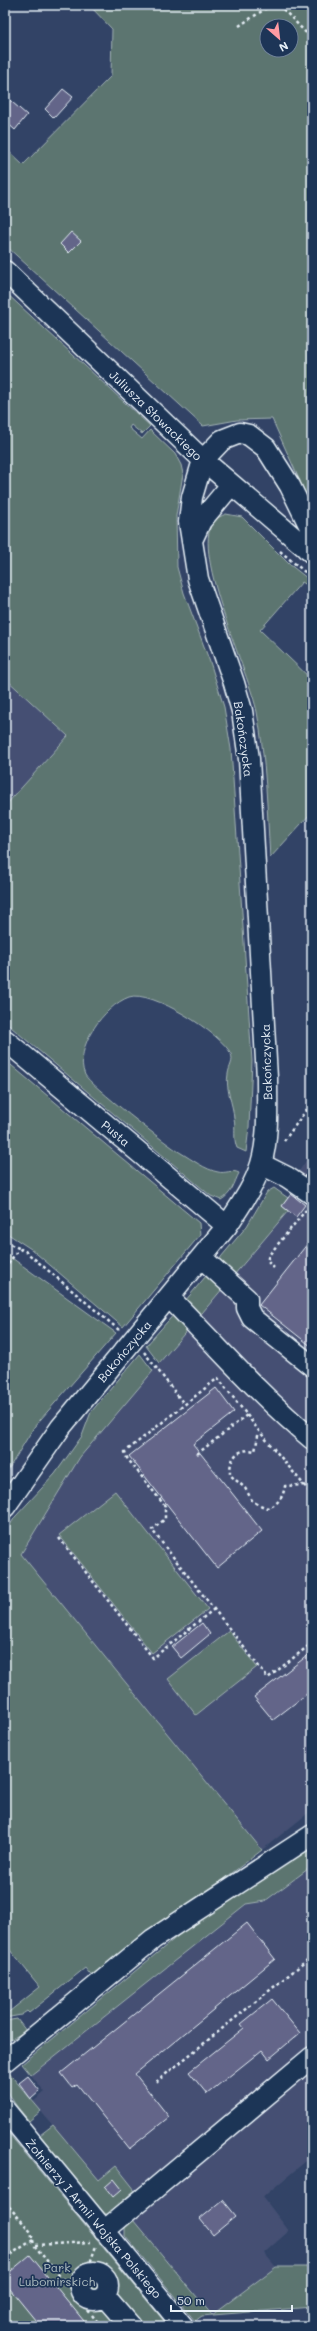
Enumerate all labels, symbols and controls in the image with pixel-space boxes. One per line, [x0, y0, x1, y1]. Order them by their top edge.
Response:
north arrow [259, 18, 299, 58]
text: N [277, 39, 291, 56]
street label: Juliusza Słowackiego [106, 366, 206, 464]
street label: Bakończycka [231, 700, 257, 778]
street label: Bakończycka [257, 1024, 275, 1100]
street label: Pusta [98, 1116, 134, 1150]
street label: Bakończycka [93, 1317, 155, 1385]
street label: Żołnierzy I Armii Wojska Polskiego [22, 2135, 166, 2301]
park label: Park Lubomirskich [19, 2259, 96, 2289]
scale bar [171, 2287, 292, 2313]
text: 50 m [177, 2292, 205, 2308]

